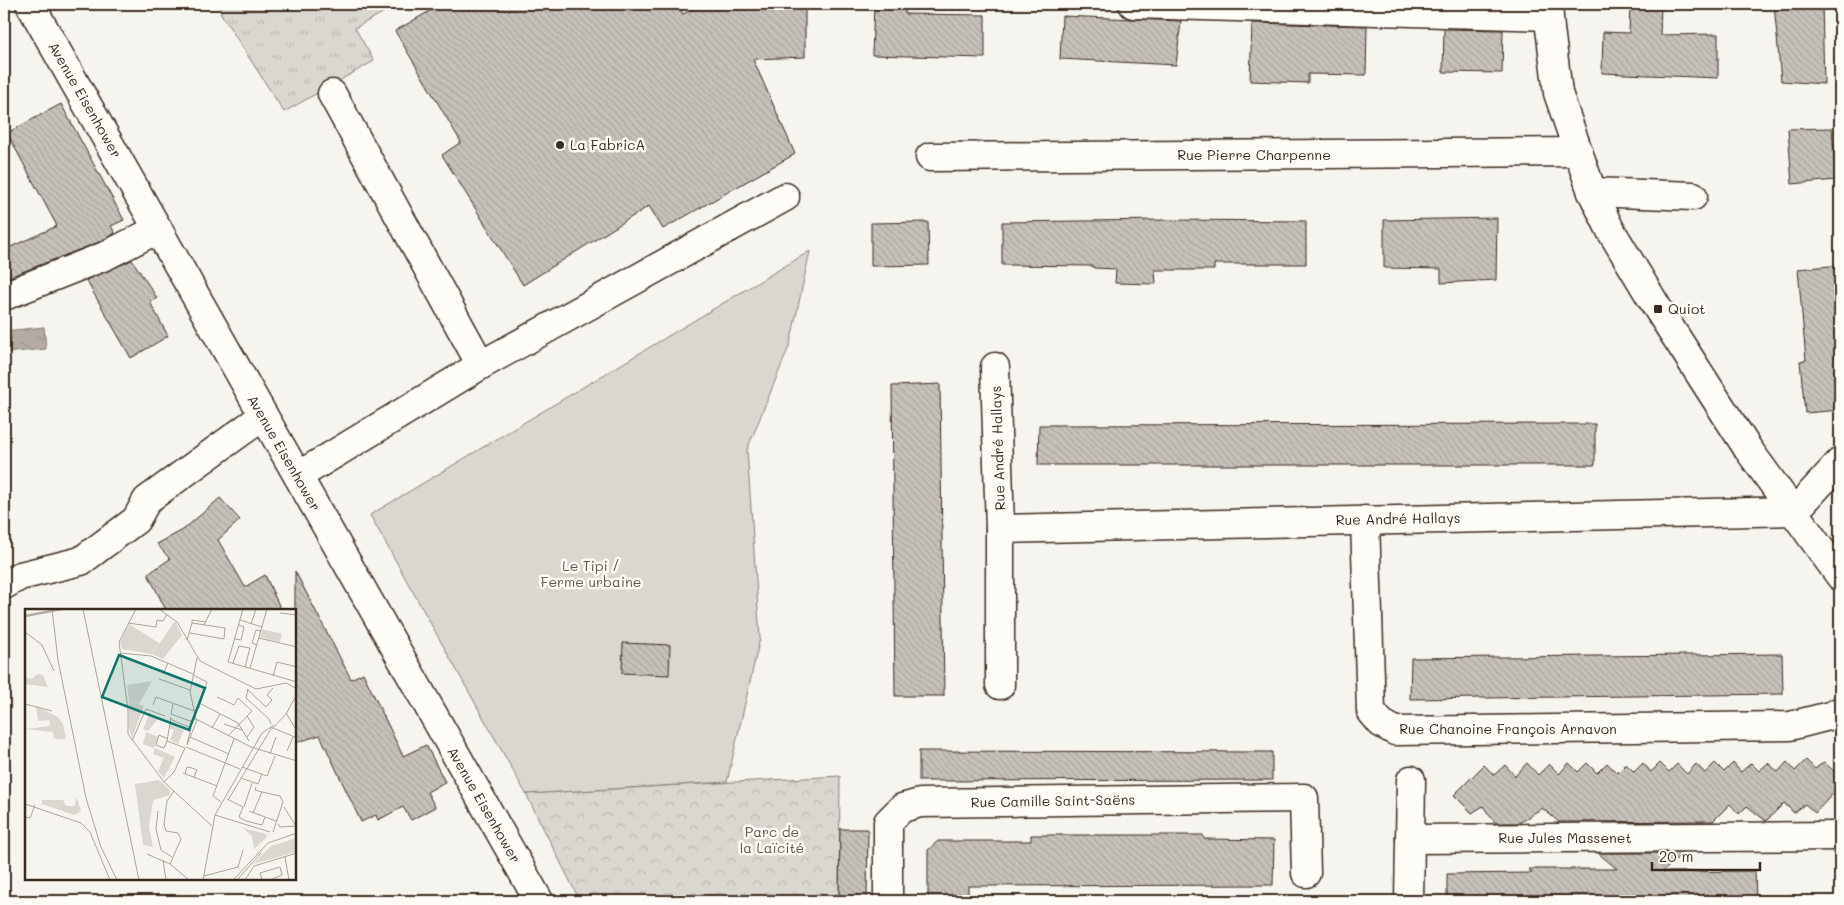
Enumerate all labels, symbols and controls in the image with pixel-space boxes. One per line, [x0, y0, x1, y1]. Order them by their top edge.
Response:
street label: Avenue Eisenhower [44, 38, 126, 161]
place label: La FabricA [570, 135, 645, 154]
marker: La FabricA [554, 139, 566, 151]
street label: Rue Pierre Charpenne [1177, 145, 1331, 164]
place label: Quiot [1668, 299, 1705, 318]
marker: Quiot [1652, 303, 1664, 315]
street label: Rue André Hallays [986, 385, 1009, 511]
street label: Avenue Eisenhower [243, 391, 325, 514]
street label: Rue André Hallays [1335, 508, 1461, 529]
park label: Le Tipi / Ferme urbaine [541, 556, 641, 591]
inset map [25, 609, 296, 880]
street label: Rue Chanoine François Arnavon [1399, 719, 1617, 738]
street label: Avenue Eisenhower [443, 743, 525, 866]
street label: Rue Camille Saint-Saëns [971, 790, 1135, 811]
park label: Parc de la Laïcité [740, 822, 804, 857]
street label: Rue Jules Massenet [1498, 828, 1632, 847]
scale bar [1652, 840, 1759, 872]
text: 20 m [1659, 846, 1693, 866]

